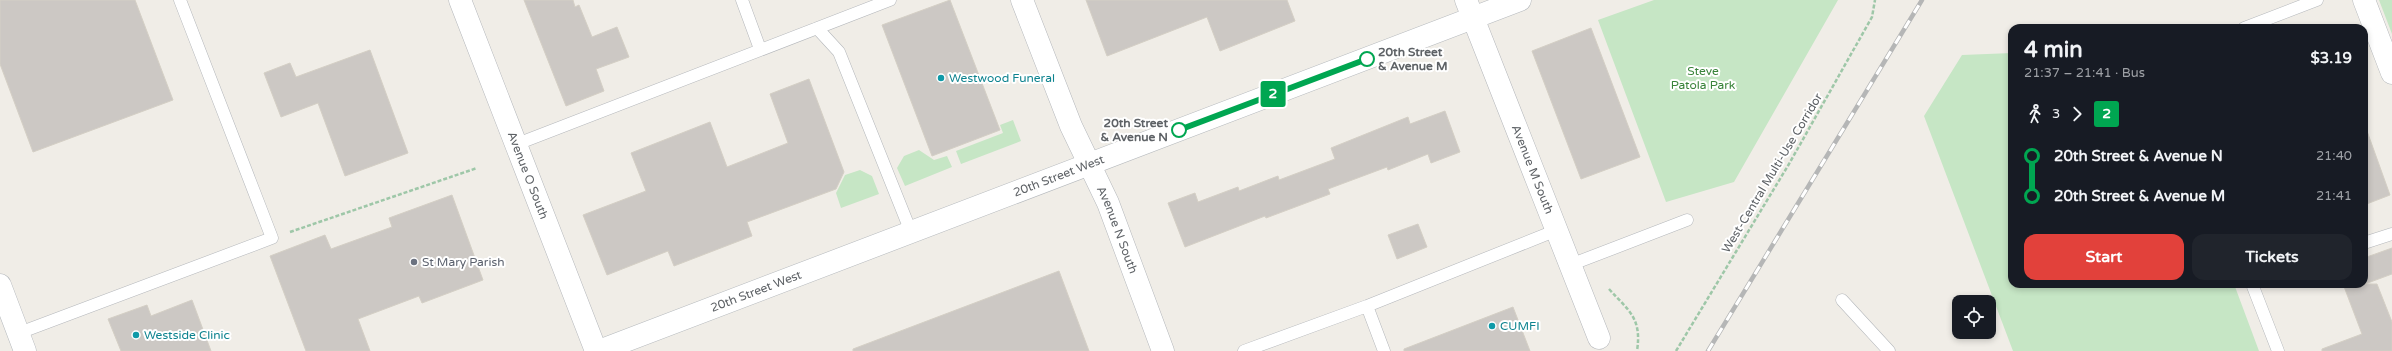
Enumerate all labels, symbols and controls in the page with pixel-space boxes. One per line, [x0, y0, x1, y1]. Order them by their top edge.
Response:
text: 4 min [2024, 37, 2083, 63]
place label: 20th Street & Avenue M [1378, 45, 1448, 73]
text: $3.19 [2311, 49, 2352, 67]
marker: 20th Street & Avenue M [1359, 51, 1375, 67]
park label: Steve Patola Park [1671, 64, 1736, 92]
text: 21:37 – 21:41 · Bus [2024, 65, 2145, 81]
place label: Westwood Funeral [949, 71, 1055, 85]
marker: Westwood Funeral [936, 73, 946, 83]
line badge: 2 [1260, 81, 1286, 107]
text: 2 [1269, 85, 1277, 102]
street label: West-Central Multi-Use Corridor [1719, 90, 1825, 255]
icon: walk [2024, 103, 2046, 125]
icon: forward [2066, 103, 2088, 125]
text: 2 [2102, 105, 2111, 122]
text: 3 [2052, 106, 2060, 122]
place label: 20th Street & Avenue N [1100, 116, 1168, 144]
marker: 20th Street & Avenue N [1171, 122, 1187, 138]
street label: Avenue M South [1509, 123, 1557, 216]
street label: Avenue O South [505, 129, 551, 221]
text: 20th Street & Avenue N [2054, 147, 2223, 165]
text: 21:40 [2316, 148, 2352, 164]
street label: 20th Street West [1011, 152, 1107, 199]
street label: Avenue N South [1094, 184, 1141, 276]
text: 20th Street & Avenue M [2054, 187, 2225, 205]
text: 21:41 [2316, 188, 2352, 204]
button: Start [2024, 234, 2184, 280]
button: Tickets [2192, 234, 2352, 280]
place label: St Mary Parish [422, 255, 504, 269]
marker: St Mary Parish [409, 257, 419, 267]
street label: 20th Street West [709, 267, 804, 315]
map controls [1952, 295, 1996, 339]
button: locate [1952, 295, 1996, 339]
place label: CUMFI [1500, 319, 1540, 333]
marker: CUMFI [1487, 321, 1497, 331]
place label: Westside Clinic [144, 328, 230, 342]
marker: Westside Clinic [131, 330, 141, 340]

